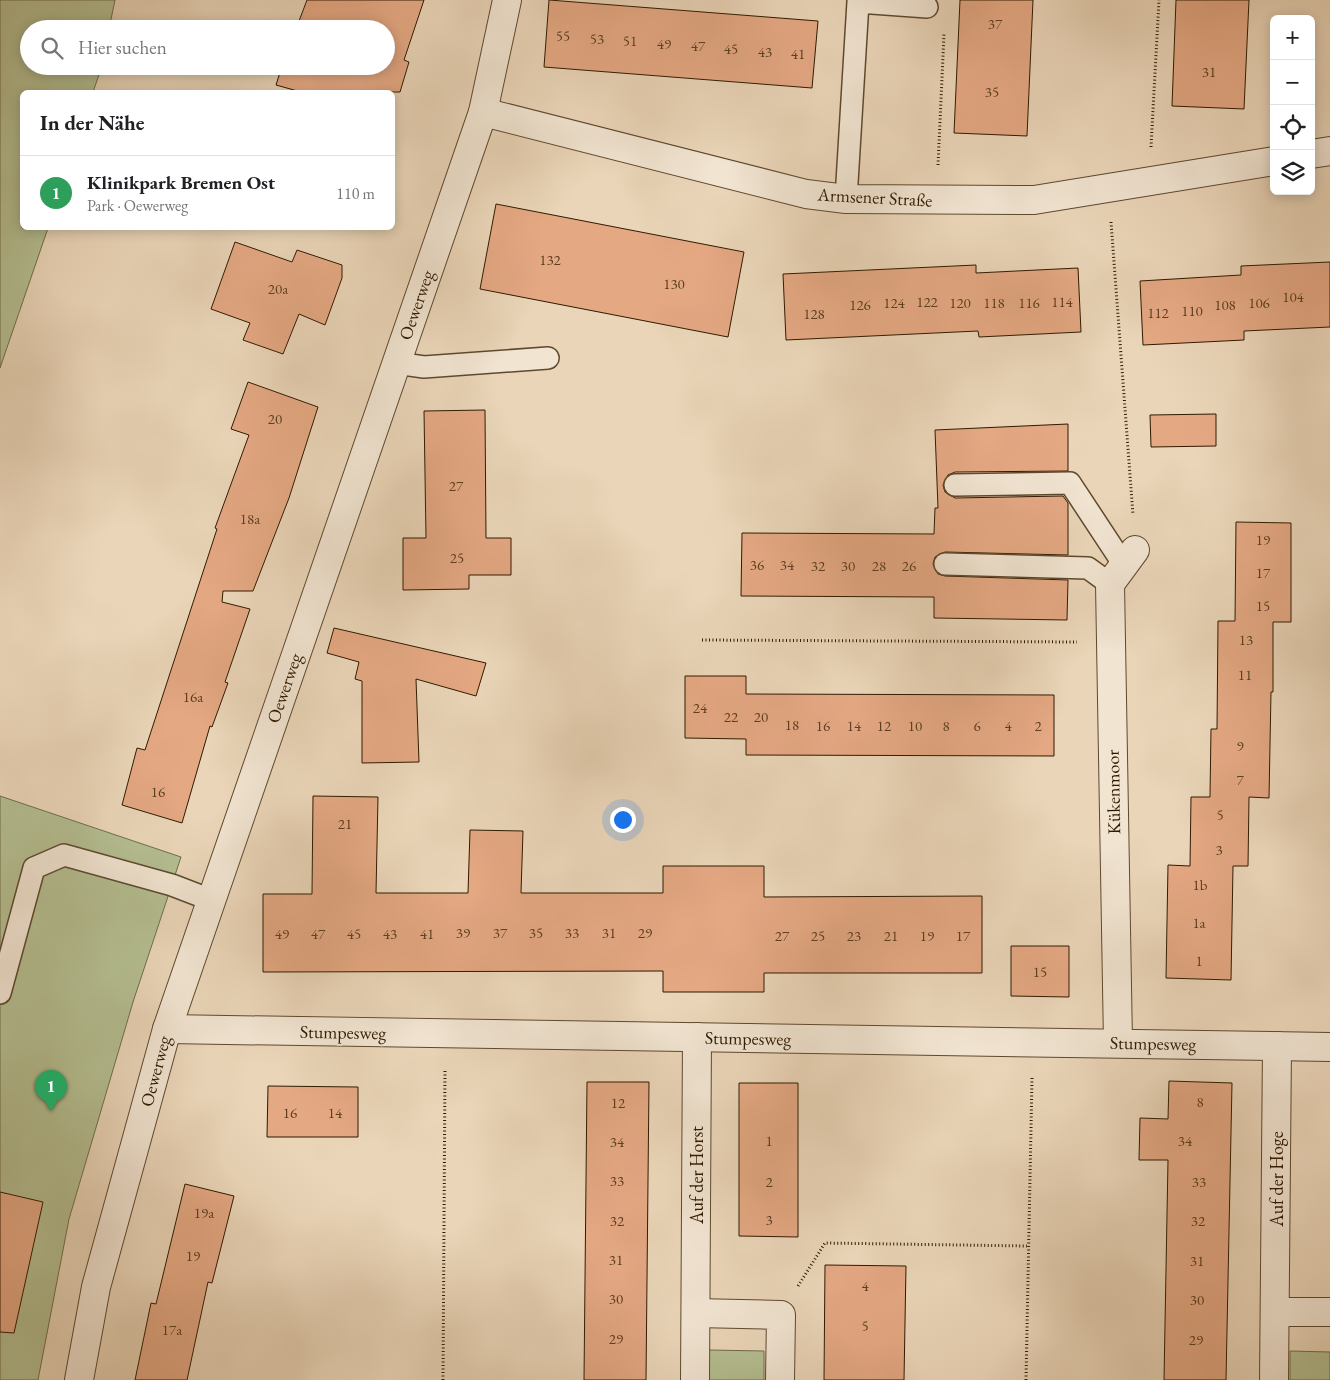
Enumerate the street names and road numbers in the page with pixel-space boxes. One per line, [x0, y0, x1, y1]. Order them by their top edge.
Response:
street label: Armsener Straße [816, 182, 933, 211]
street label: Oewerweg [393, 267, 439, 343]
street label: Oewerweg [261, 650, 307, 726]
street label: Kükenmoor [1101, 750, 1125, 834]
street label: Stumpesweg [300, 1020, 387, 1044]
street label: Stumpesweg [705, 1026, 792, 1050]
street label: Stumpesweg [1110, 1031, 1197, 1055]
street label: Oewerweg [135, 1033, 176, 1109]
street label: Auf der Horst [685, 1126, 708, 1225]
street label: Auf der Hoge [1265, 1131, 1288, 1228]

